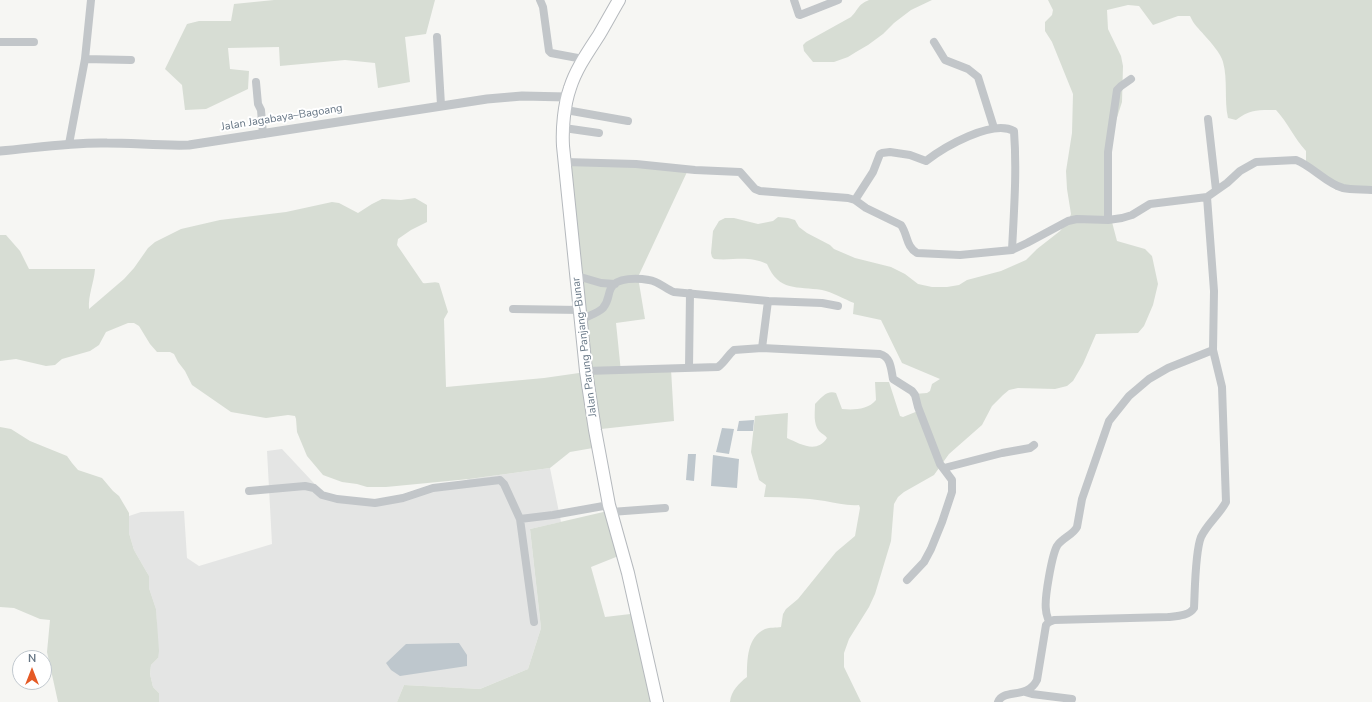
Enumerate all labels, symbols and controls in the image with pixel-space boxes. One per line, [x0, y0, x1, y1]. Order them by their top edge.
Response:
street label: Jalan Jagabaya–Bagoang [220, 102, 344, 134]
street label: Jalan Parung Panjang–Bunar [570, 276, 600, 418]
north arrow [12, 650, 52, 690]
text: N [28, 651, 36, 666]

